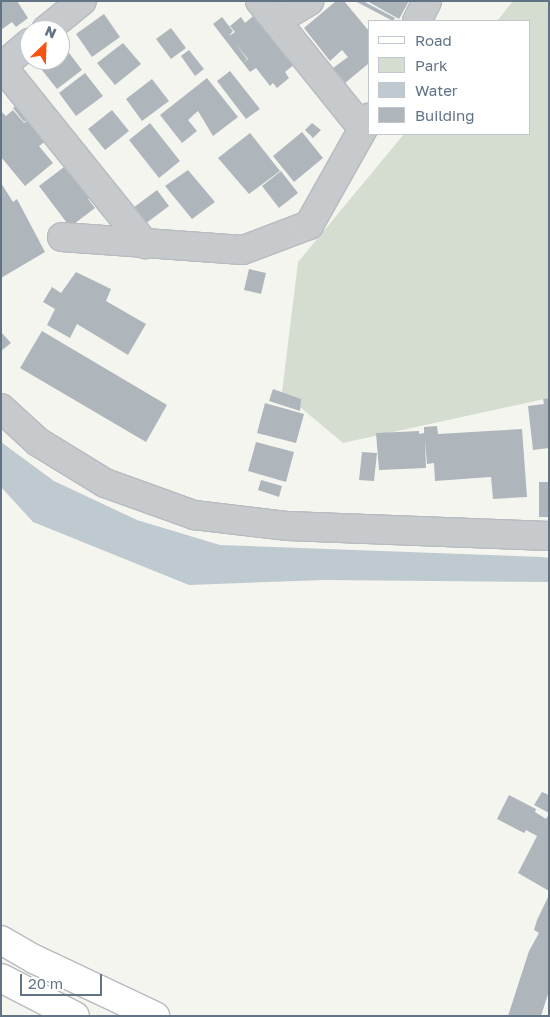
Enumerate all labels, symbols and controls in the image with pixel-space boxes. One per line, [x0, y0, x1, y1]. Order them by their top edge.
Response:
north arrow [20, 20, 70, 70]
legend [368, 20, 530, 135]
text: N [43, 22, 59, 42]
text: Road [415, 31, 452, 49]
text: Park [415, 56, 447, 74]
text: Water [415, 81, 458, 99]
text: Building [415, 106, 475, 124]
scale bar [22, 964, 105, 996]
text: 20 m [28, 974, 63, 992]

